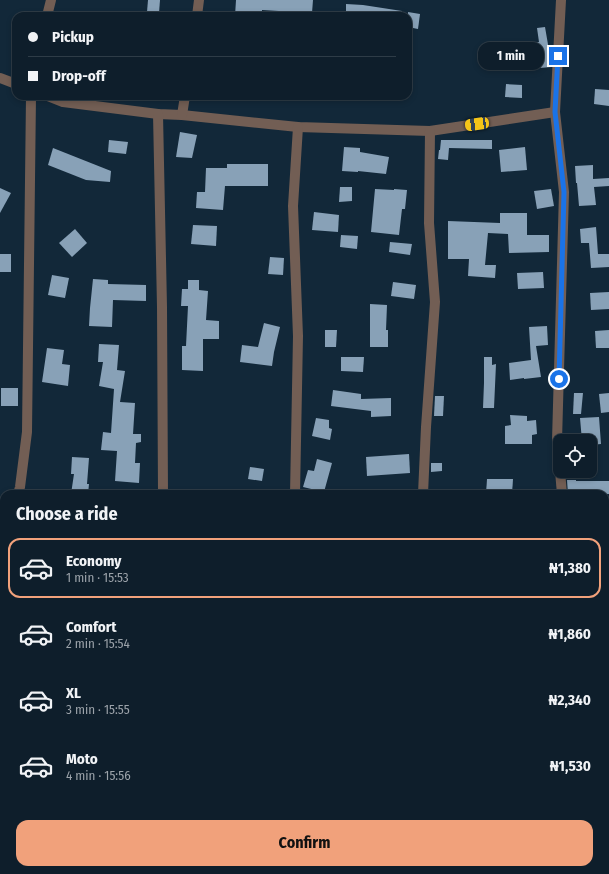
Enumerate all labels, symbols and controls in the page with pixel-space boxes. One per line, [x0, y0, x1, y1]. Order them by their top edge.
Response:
text: Pickup [52, 28, 94, 46]
callout: 1 min [478, 42, 544, 70]
route end [549, 47, 567, 65]
text: 1 min [497, 48, 525, 63]
text: Drop-off [52, 67, 106, 85]
car [464, 116, 490, 132]
route start [550, 370, 568, 388]
map controls [553, 434, 597, 478]
button: locate [553, 434, 597, 478]
text: Choose a ride [16, 503, 118, 525]
icon: car [18, 550, 54, 586]
text: Economy [66, 552, 121, 570]
text: ₦1,380 [549, 559, 591, 577]
text: 1 min · 15:53 [66, 570, 129, 585]
icon: car [18, 616, 54, 652]
text: Comfort [66, 618, 117, 636]
text: ₦1,860 [548, 625, 591, 643]
text: 2 min · 15:54 [66, 636, 130, 651]
icon: car [18, 682, 54, 718]
text: XL [66, 684, 81, 702]
text: ₦2,340 [549, 691, 591, 709]
text: 3 min · 15:55 [66, 702, 130, 717]
icon: car [18, 748, 54, 784]
text: Moto [66, 750, 98, 768]
text: ₦1,530 [550, 757, 591, 775]
text: 4 min · 15:56 [66, 768, 131, 783]
button: Confirm [16, 820, 593, 866]

